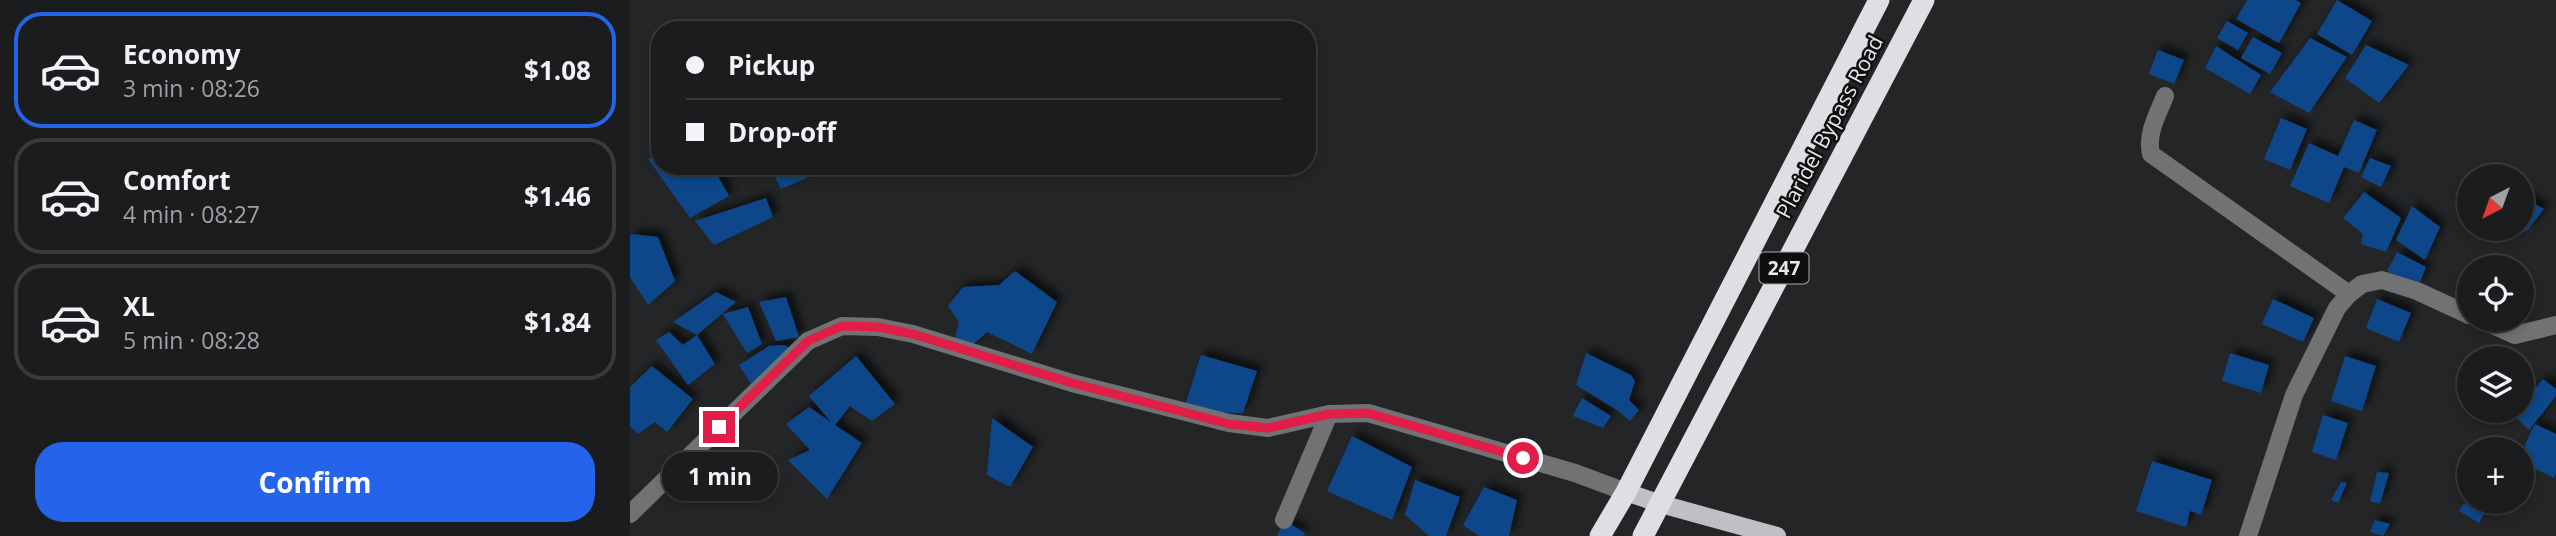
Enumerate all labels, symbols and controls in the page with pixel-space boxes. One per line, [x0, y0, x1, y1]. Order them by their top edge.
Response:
street label: Plaridel Bypass Road [1769, 30, 1889, 223]
text: Economy [123, 36, 241, 72]
icon: car [39, 39, 102, 102]
text: Pickup [728, 47, 815, 83]
text: $1.08 [524, 52, 591, 88]
text: 3 min · 08:26 [123, 72, 260, 104]
text: Drop-off [728, 114, 836, 150]
text: Comfort [123, 162, 230, 198]
north arrow [2457, 164, 2534, 242]
map controls [2457, 164, 2534, 514]
icon: car [39, 165, 102, 228]
text: $1.46 [524, 178, 591, 214]
text: 4 min · 08:27 [123, 198, 260, 230]
road number: 247 [1760, 252, 1808, 284]
button: locate [2457, 255, 2534, 332]
text: XL [123, 288, 155, 324]
icon: car [39, 291, 102, 354]
text: $1.84 [524, 304, 591, 340]
text: 5 min · 08:28 [123, 324, 260, 356]
button: layers [2457, 346, 2534, 423]
route end [703, 411, 735, 443]
button: + [2457, 437, 2534, 514]
button: Confirm [35, 442, 595, 522]
route start [1507, 442, 1539, 474]
callout: 1 min [661, 452, 777, 500]
text: 1 min [688, 460, 752, 492]

